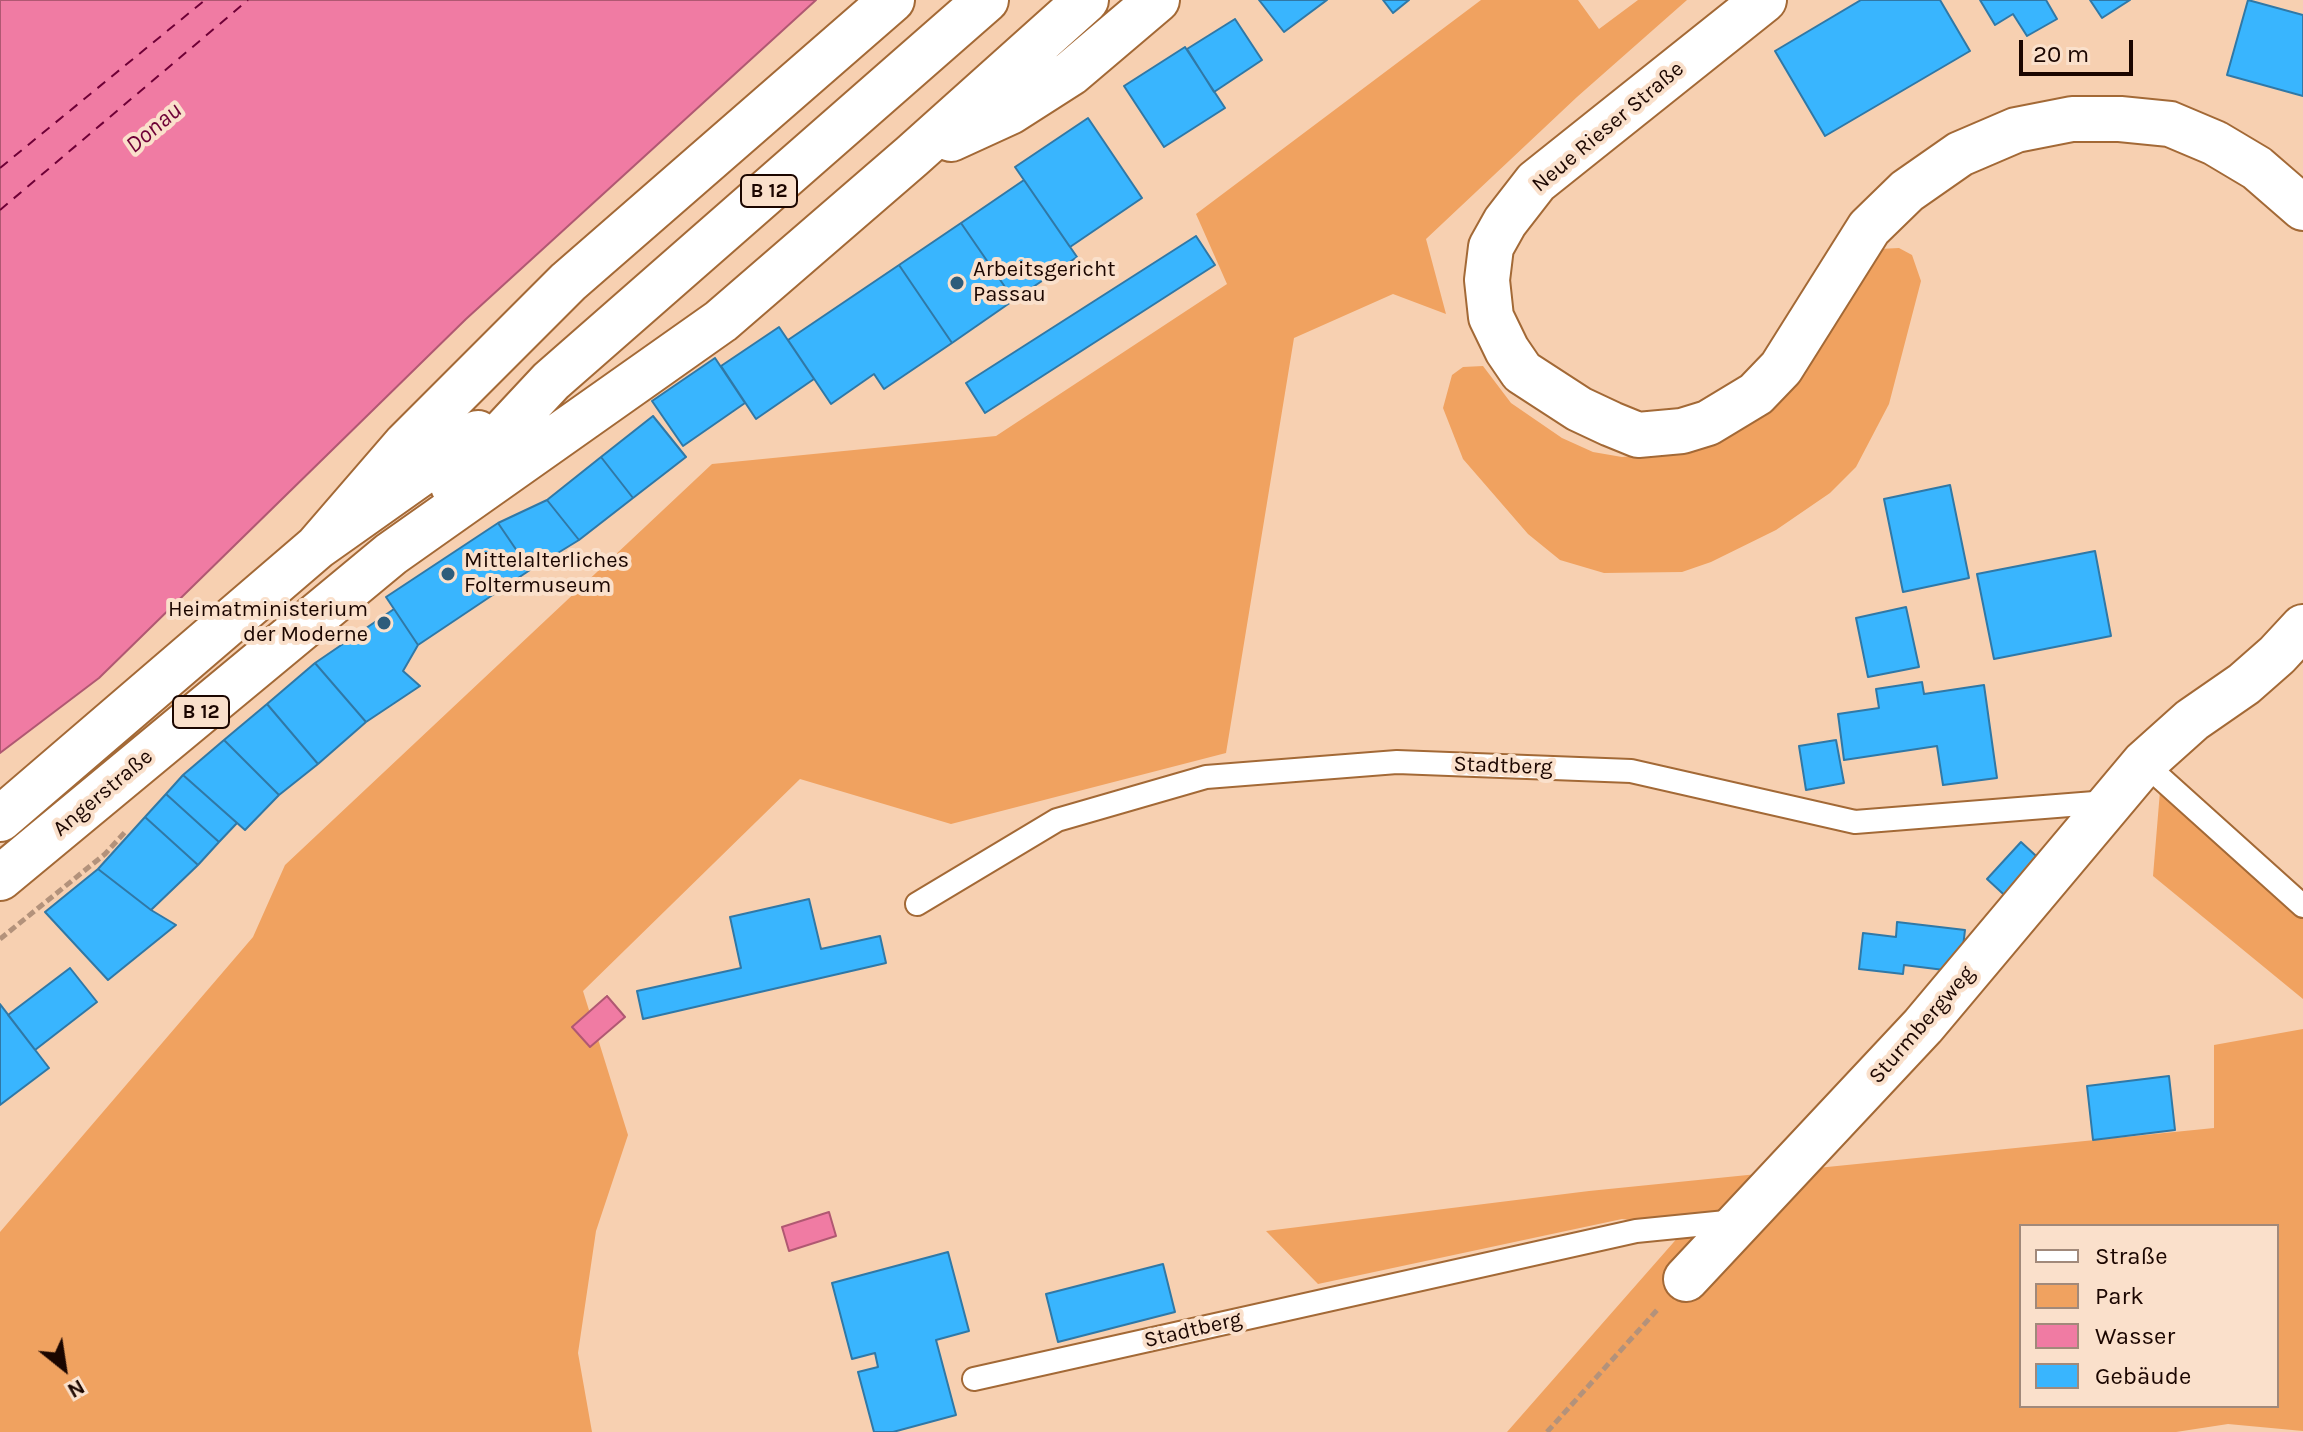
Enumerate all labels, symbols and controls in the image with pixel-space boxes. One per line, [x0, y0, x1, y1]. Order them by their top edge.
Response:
scale bar [2023, 24, 2137, 74]
text: 20 m [2033, 40, 2089, 68]
street label: Neue Rieser Straße [1527, 56, 1689, 198]
water label: Donau [120, 96, 188, 160]
road number: B 12 [741, 175, 797, 207]
place label: Arbeitsgericht Passau [973, 257, 1115, 308]
marker: Arbeitsgericht Passau [948, 274, 966, 292]
place label: Mittelalterliches Foltermuseum [464, 548, 629, 600]
marker: Mittelalterliches Foltermuseum [439, 565, 457, 583]
place label: Heimatministerium der Moderne [168, 597, 368, 648]
marker: Heimatministerium der Moderne [375, 614, 393, 632]
road number: B 12 [173, 696, 229, 728]
street label: Angerstraße [48, 744, 158, 842]
street label: Stadtberg [1453, 751, 1553, 781]
street label: Sturmbergweg [1864, 961, 1980, 1089]
legend [2019, 1224, 2279, 1408]
text: Straße [2095, 1242, 2167, 1270]
text: Park [2095, 1282, 2144, 1310]
street label: Stadtberg [1142, 1306, 1244, 1354]
text: Wasser [2095, 1322, 2175, 1350]
north arrow [24, 1328, 104, 1408]
text: Gebäude [2095, 1362, 2191, 1390]
text: N [63, 1374, 89, 1404]

